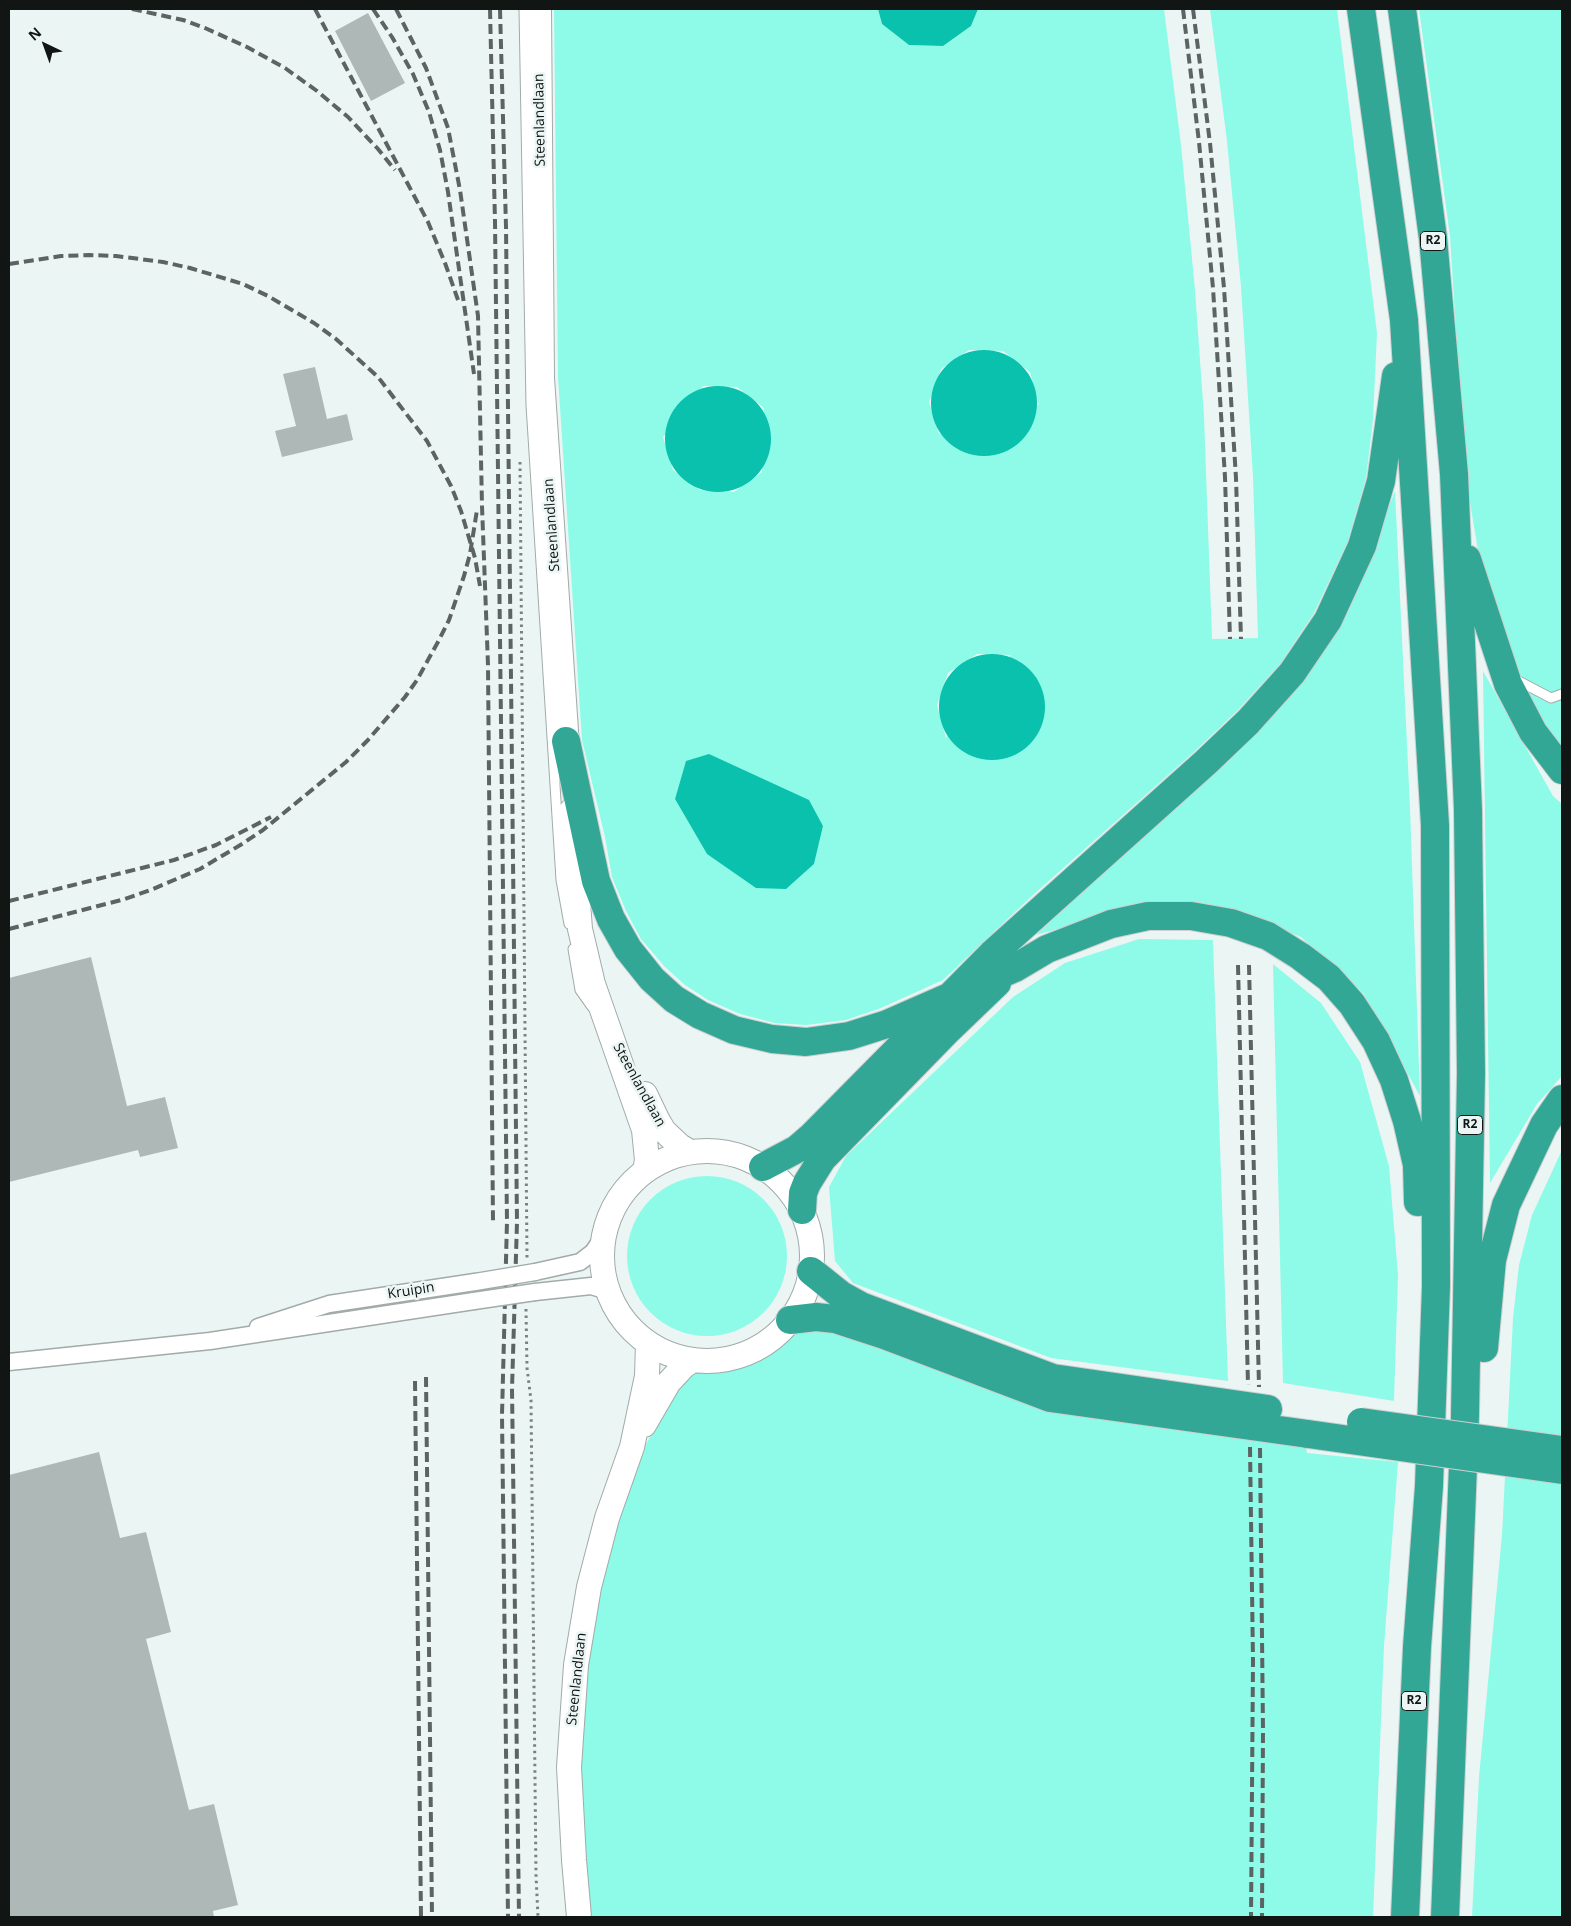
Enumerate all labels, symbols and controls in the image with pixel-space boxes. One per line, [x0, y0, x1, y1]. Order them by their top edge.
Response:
north arrow [20, 20, 70, 70]
text: N [24, 23, 45, 44]
street label: Steenlandlaan [531, 73, 549, 167]
road number: R2 [1420, 232, 1446, 250]
street label: Steenlandlaan [540, 478, 564, 572]
street label: Steenlandlaan [609, 1040, 669, 1130]
road number: R2 [1458, 1116, 1482, 1134]
street label: Kruipin [386, 1279, 436, 1303]
street label: Steenlandlaan [564, 1632, 590, 1726]
road number: R2 [1402, 1692, 1426, 1710]

